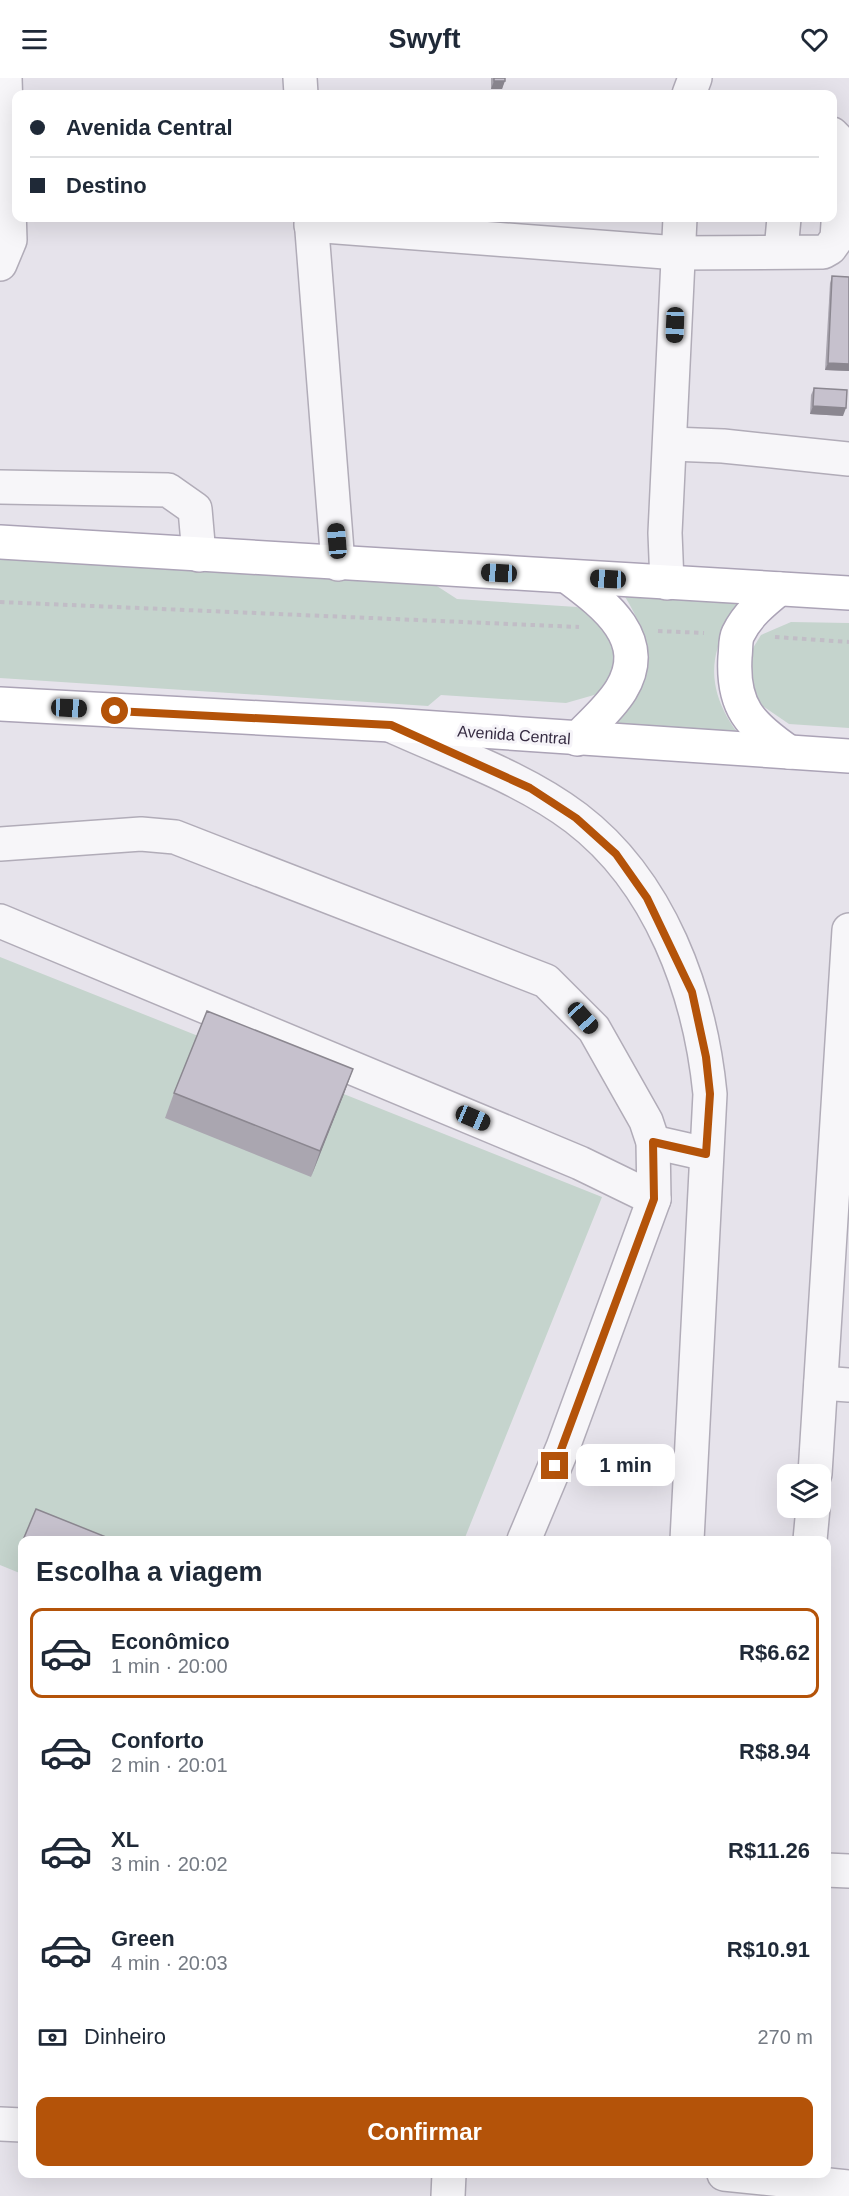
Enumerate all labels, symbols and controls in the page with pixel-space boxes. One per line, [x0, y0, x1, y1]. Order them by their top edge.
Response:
icon: menu [18, 23, 51, 56]
icon: heart [798, 23, 831, 56]
text: Swyft [388, 24, 461, 54]
text: Avenida Central [66, 115, 233, 140]
text: Destino [66, 173, 147, 198]
car [665, 307, 685, 343]
car [326, 522, 348, 560]
car [481, 563, 517, 583]
car [590, 569, 626, 589]
route start [101, 697, 128, 724]
car [51, 698, 87, 718]
street label: Avenida Central [457, 723, 571, 747]
car [564, 999, 602, 1037]
car [453, 1103, 493, 1133]
callout: 1 min [576, 1445, 675, 1487]
route end [541, 1452, 568, 1479]
text: 1 min [599, 1454, 652, 1476]
map controls [777, 1464, 831, 1518]
button: layers [777, 1464, 831, 1518]
text: Escolha a viagem [36, 1557, 263, 1587]
icon: car [39, 1626, 93, 1680]
text: Econômico [111, 1629, 230, 1654]
text: R$6.62 [739, 1640, 810, 1665]
text: 1 min · 20:00 [111, 1655, 228, 1677]
icon: car [39, 1725, 93, 1779]
text: Conforto [111, 1728, 204, 1753]
text: R$8.94 [739, 1739, 810, 1764]
text: 2 min · 20:01 [111, 1754, 228, 1776]
icon: car [39, 1824, 93, 1878]
text: XL [111, 1827, 139, 1852]
text: R$11.26 [728, 1838, 810, 1863]
text: 3 min · 20:02 [111, 1853, 228, 1875]
icon: car [39, 1923, 93, 1977]
text: Green [111, 1926, 175, 1951]
text: R$10.91 [727, 1937, 810, 1962]
text: 4 min · 20:03 [111, 1952, 228, 1974]
icon: cash [36, 2021, 69, 2054]
text: Dinheiro [84, 2024, 166, 2049]
text: 270 m [757, 2026, 813, 2048]
button: Confirmar [36, 2097, 813, 2166]

